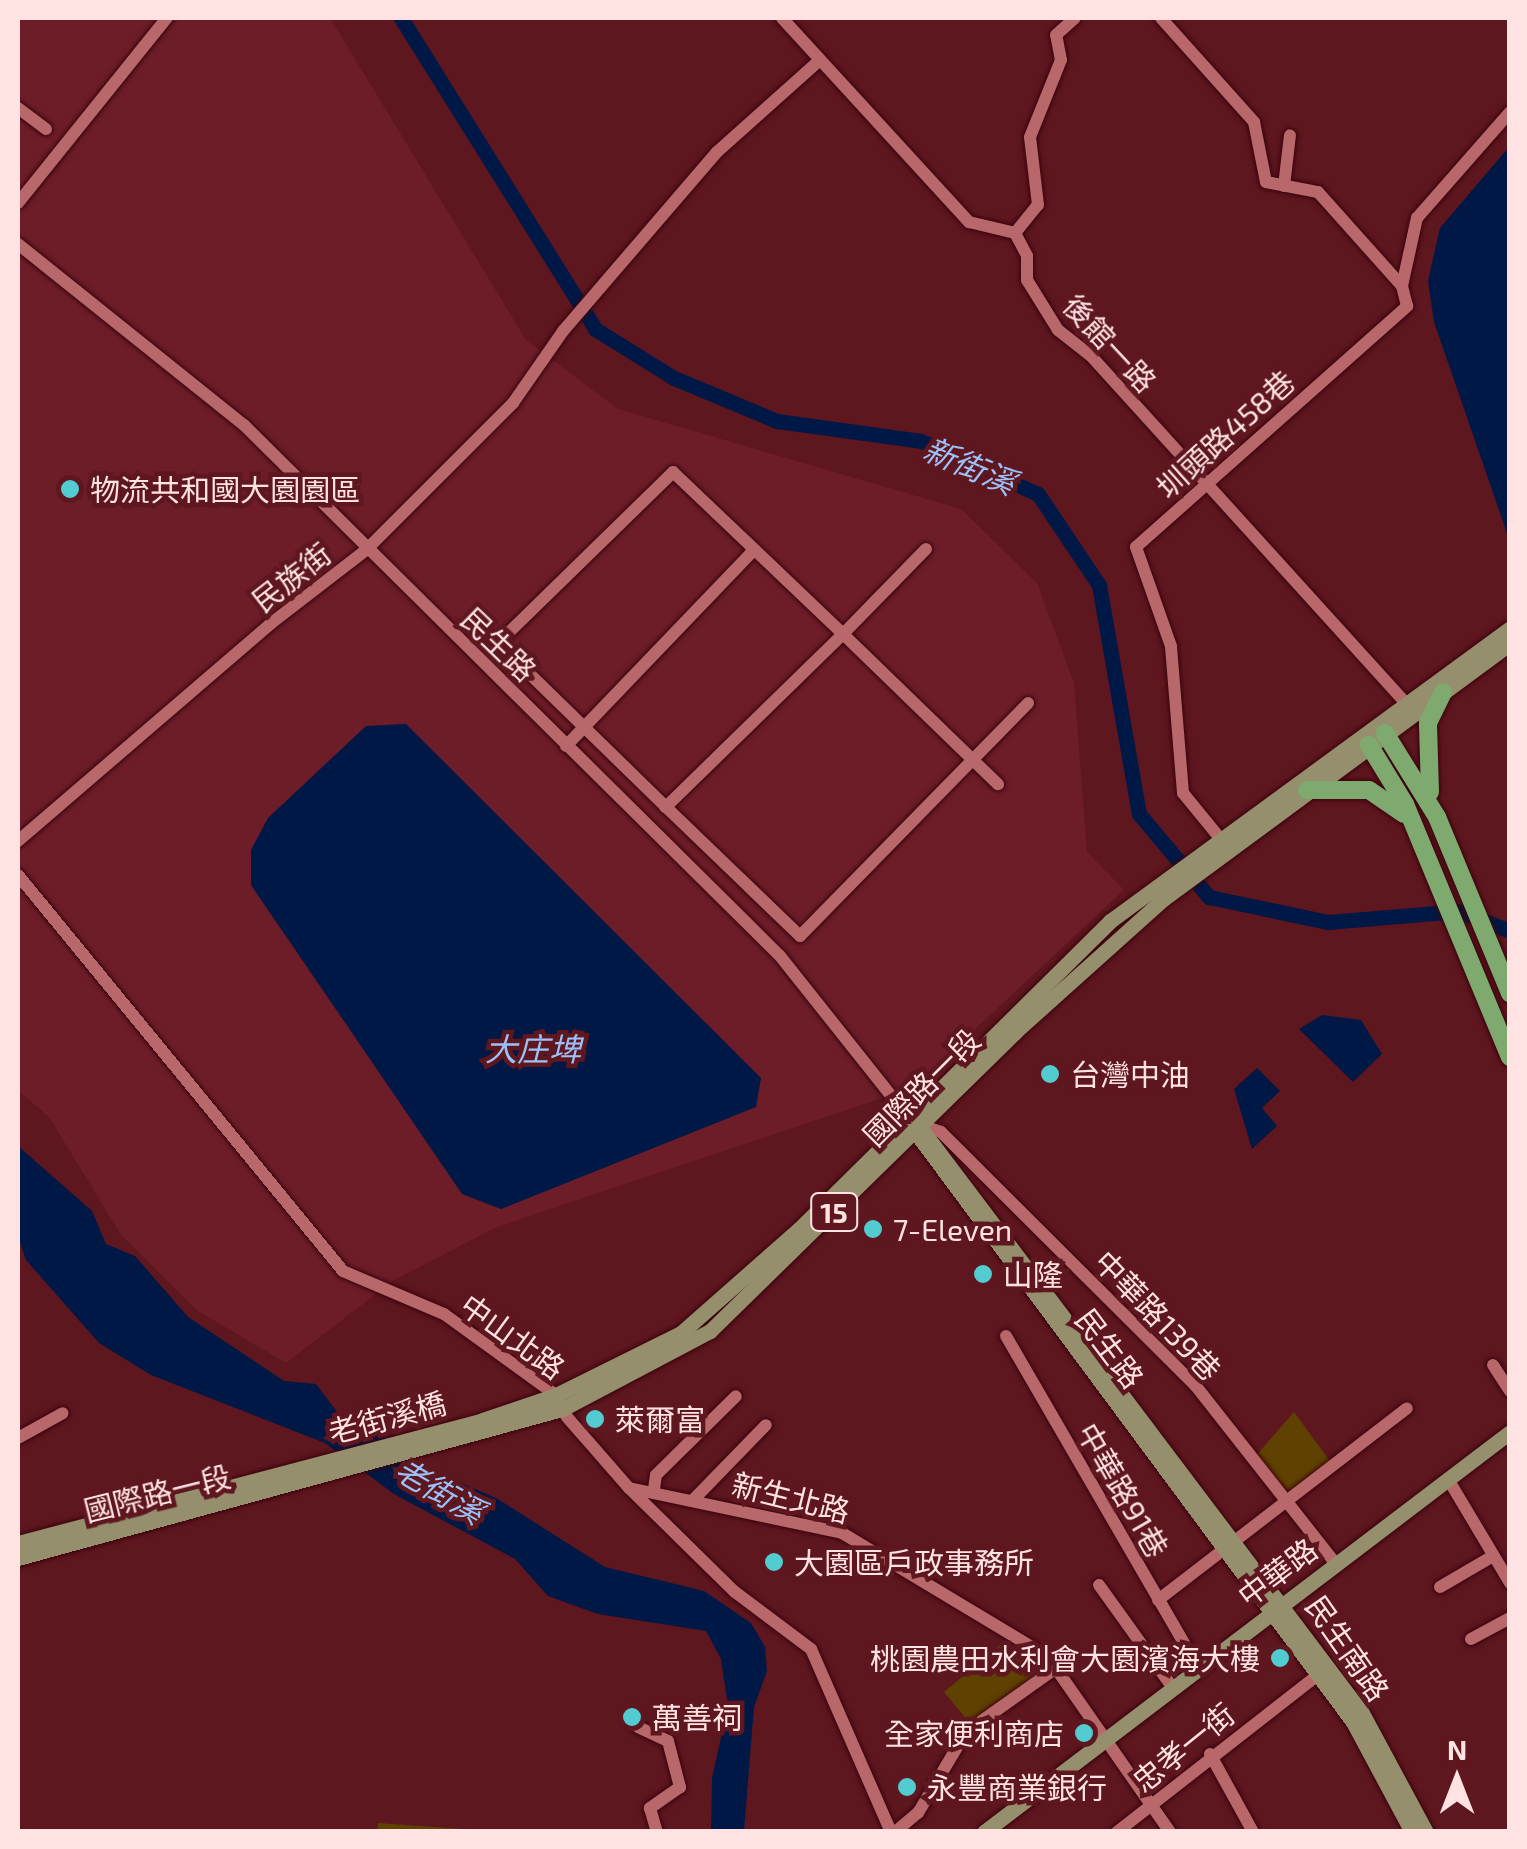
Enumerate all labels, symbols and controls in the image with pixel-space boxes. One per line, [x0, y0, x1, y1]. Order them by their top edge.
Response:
street label: 後館一路 [1056, 287, 1164, 399]
street label: 圳頭路458巷 [1149, 363, 1301, 505]
water label: 新街溪 [918, 429, 1022, 501]
place label: 物流共和國大園園區 [90, 471, 360, 507]
marker: 物流共和國大園園區 [59, 478, 81, 500]
street label: 民族街 [244, 535, 338, 619]
street label: 民生路 [454, 600, 544, 688]
street label: 國際路一段 [855, 1021, 987, 1153]
water label: 大庄埤 [485, 1029, 581, 1067]
place label: 台灣中油 [1070, 1056, 1190, 1092]
marker: 台灣中油 [1039, 1063, 1061, 1085]
road number: 15 [809, 1189, 859, 1235]
place label: 7-Eleven [893, 1211, 1012, 1247]
marker: 7-Eleven [862, 1218, 884, 1240]
street label: 中華路139巷 [1087, 1243, 1229, 1387]
place label: 山隆 [1003, 1256, 1063, 1292]
marker: 山隆 [972, 1263, 994, 1285]
street label: 中山北路 [454, 1286, 572, 1386]
street label: 民生路 [1069, 1301, 1151, 1395]
street label: 老街溪橋 [324, 1384, 450, 1450]
place label: 萊爾富 [615, 1401, 705, 1437]
marker: 萊爾富 [584, 1408, 606, 1430]
street label: 中華路91巷 [1070, 1416, 1176, 1564]
water label: 老街溪 [389, 1449, 491, 1531]
street label: 國際路一段 [80, 1457, 234, 1529]
street label: 新生北路 [728, 1465, 854, 1529]
street label: 中華路 [1230, 1531, 1324, 1613]
place label: 大園區戶政事務所 [794, 1544, 1034, 1580]
marker: 大園區戶政事務所 [763, 1551, 785, 1573]
street label: 民生南路 [1299, 1589, 1397, 1707]
place label: 桃園農田水利會大園濱海大樓 [870, 1640, 1260, 1676]
marker: 桃園農田水利會大園濱海大樓 [1269, 1647, 1291, 1669]
street label: 忠孝一街 [1125, 1695, 1241, 1799]
place label: 萬善祠 [652, 1699, 742, 1735]
marker: 萬善祠 [621, 1706, 643, 1728]
place label: 全家便利商店 [884, 1715, 1064, 1751]
marker: 全家便利商店 [1073, 1722, 1095, 1744]
north arrow [1407, 1729, 1507, 1829]
text: N [1447, 1732, 1467, 1766]
place label: 永豐商業銀行 [927, 1769, 1107, 1805]
marker: 永豐商業銀行 [896, 1776, 918, 1798]

